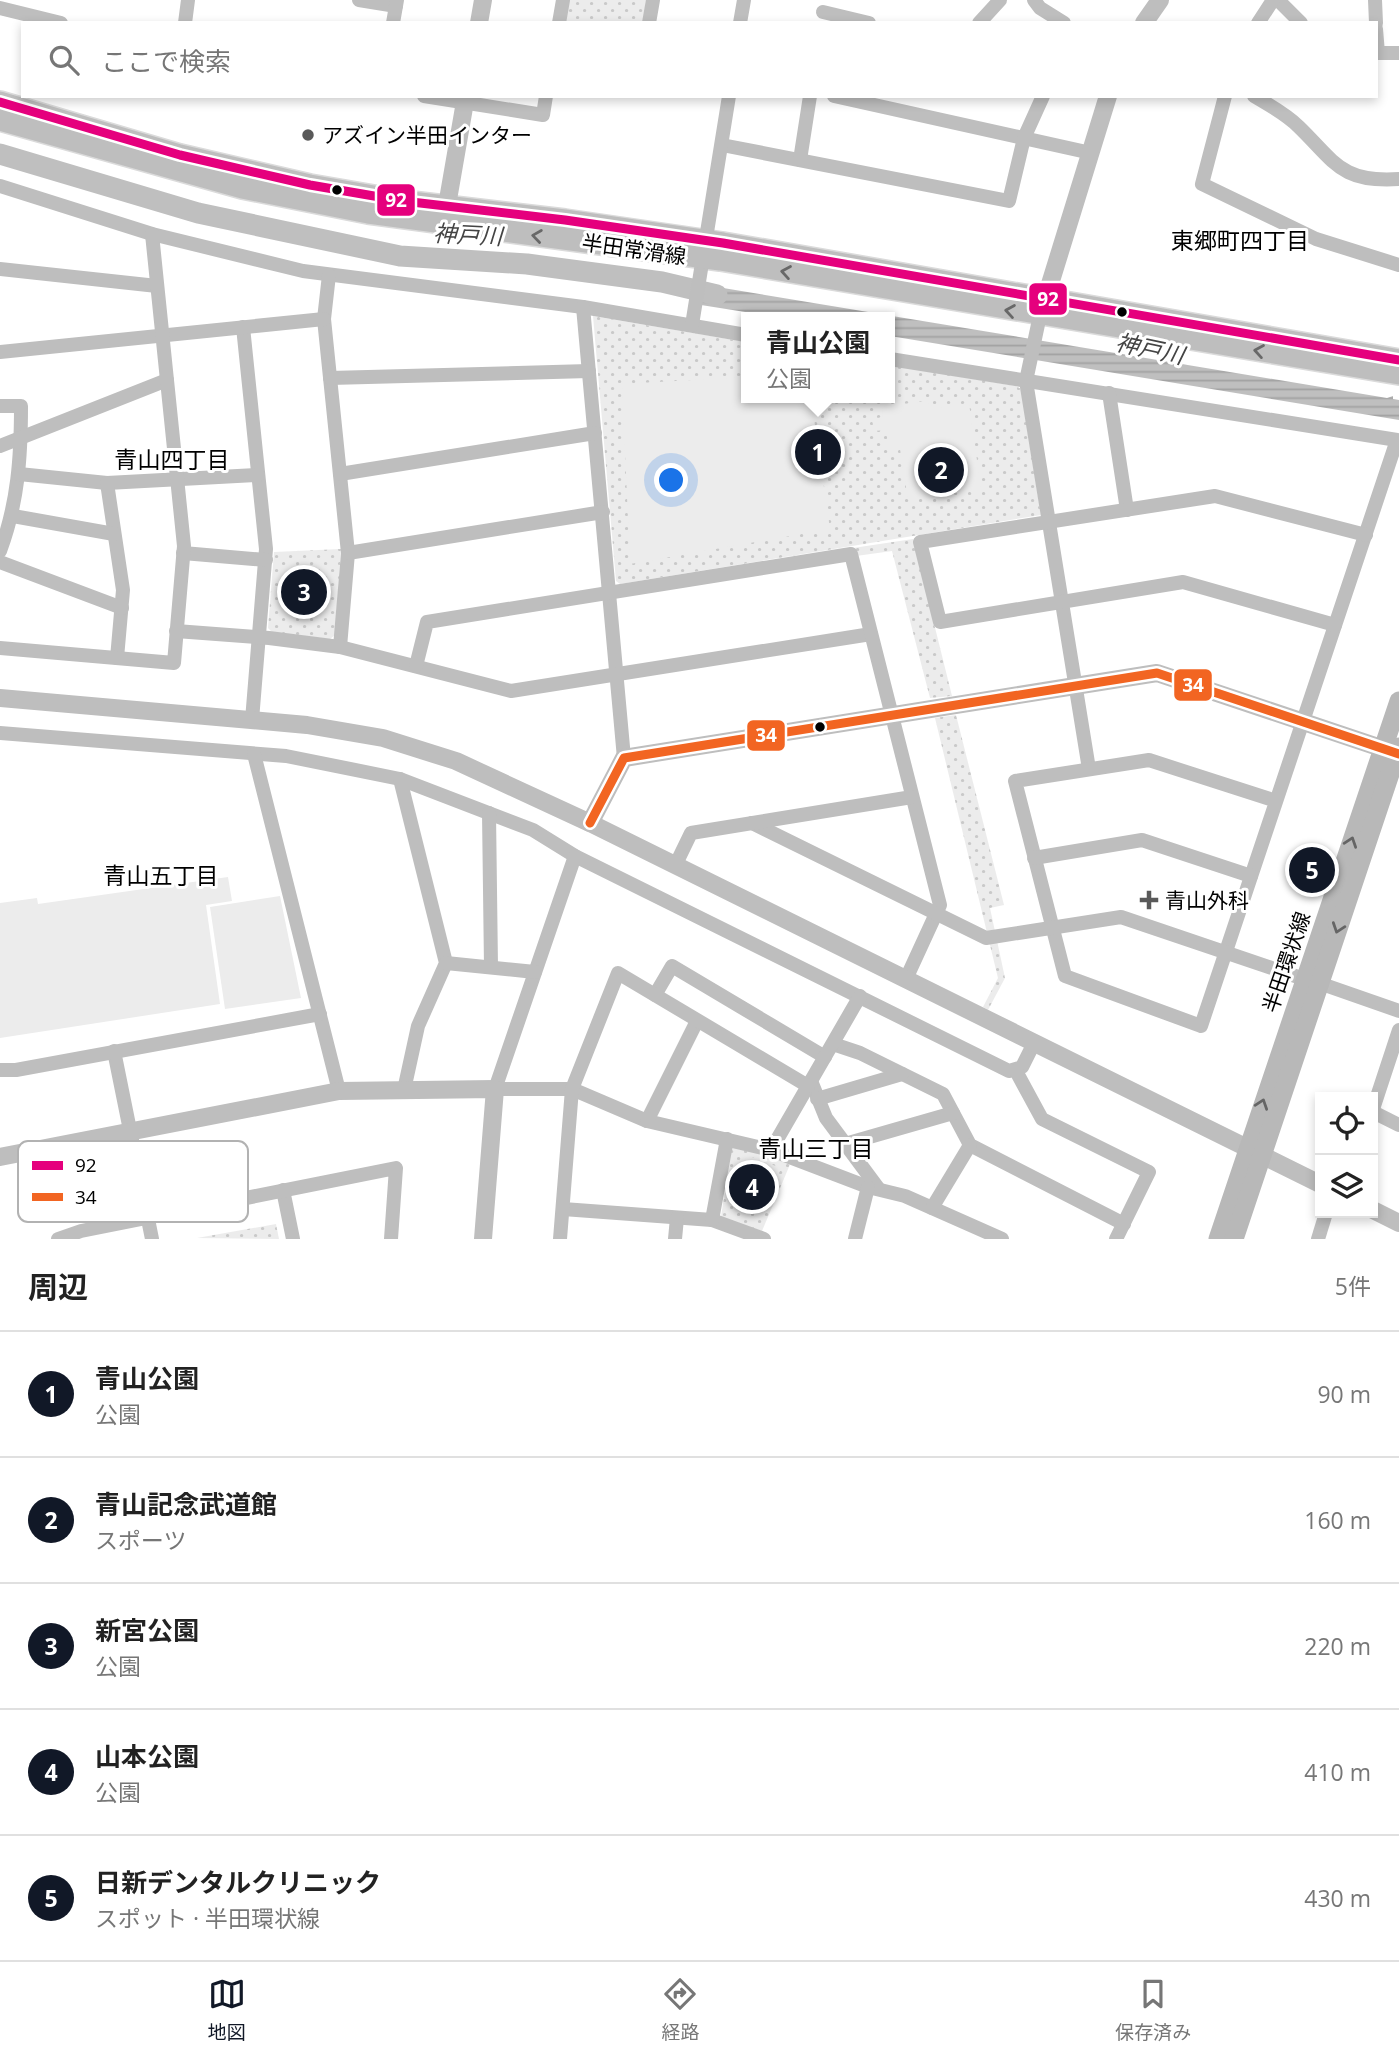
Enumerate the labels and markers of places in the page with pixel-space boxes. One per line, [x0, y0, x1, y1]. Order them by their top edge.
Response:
place label: アズイン半田インター [322, 121, 532, 149]
marker: アズイン半田インター [300, 127, 316, 143]
unlabelled marker [330, 183, 344, 197]
unlabelled marker [1115, 305, 1129, 319]
pin: 1 [795, 426, 841, 478]
pin: 2 [918, 444, 964, 496]
pin: 3 [281, 566, 327, 618]
unlabelled marker [813, 720, 827, 734]
pin: 5 [1289, 844, 1335, 896]
place label: 青山外科 [1165, 886, 1249, 914]
marker: 青山外科 [1139, 890, 1159, 910]
pin: 4 [729, 1161, 775, 1213]

